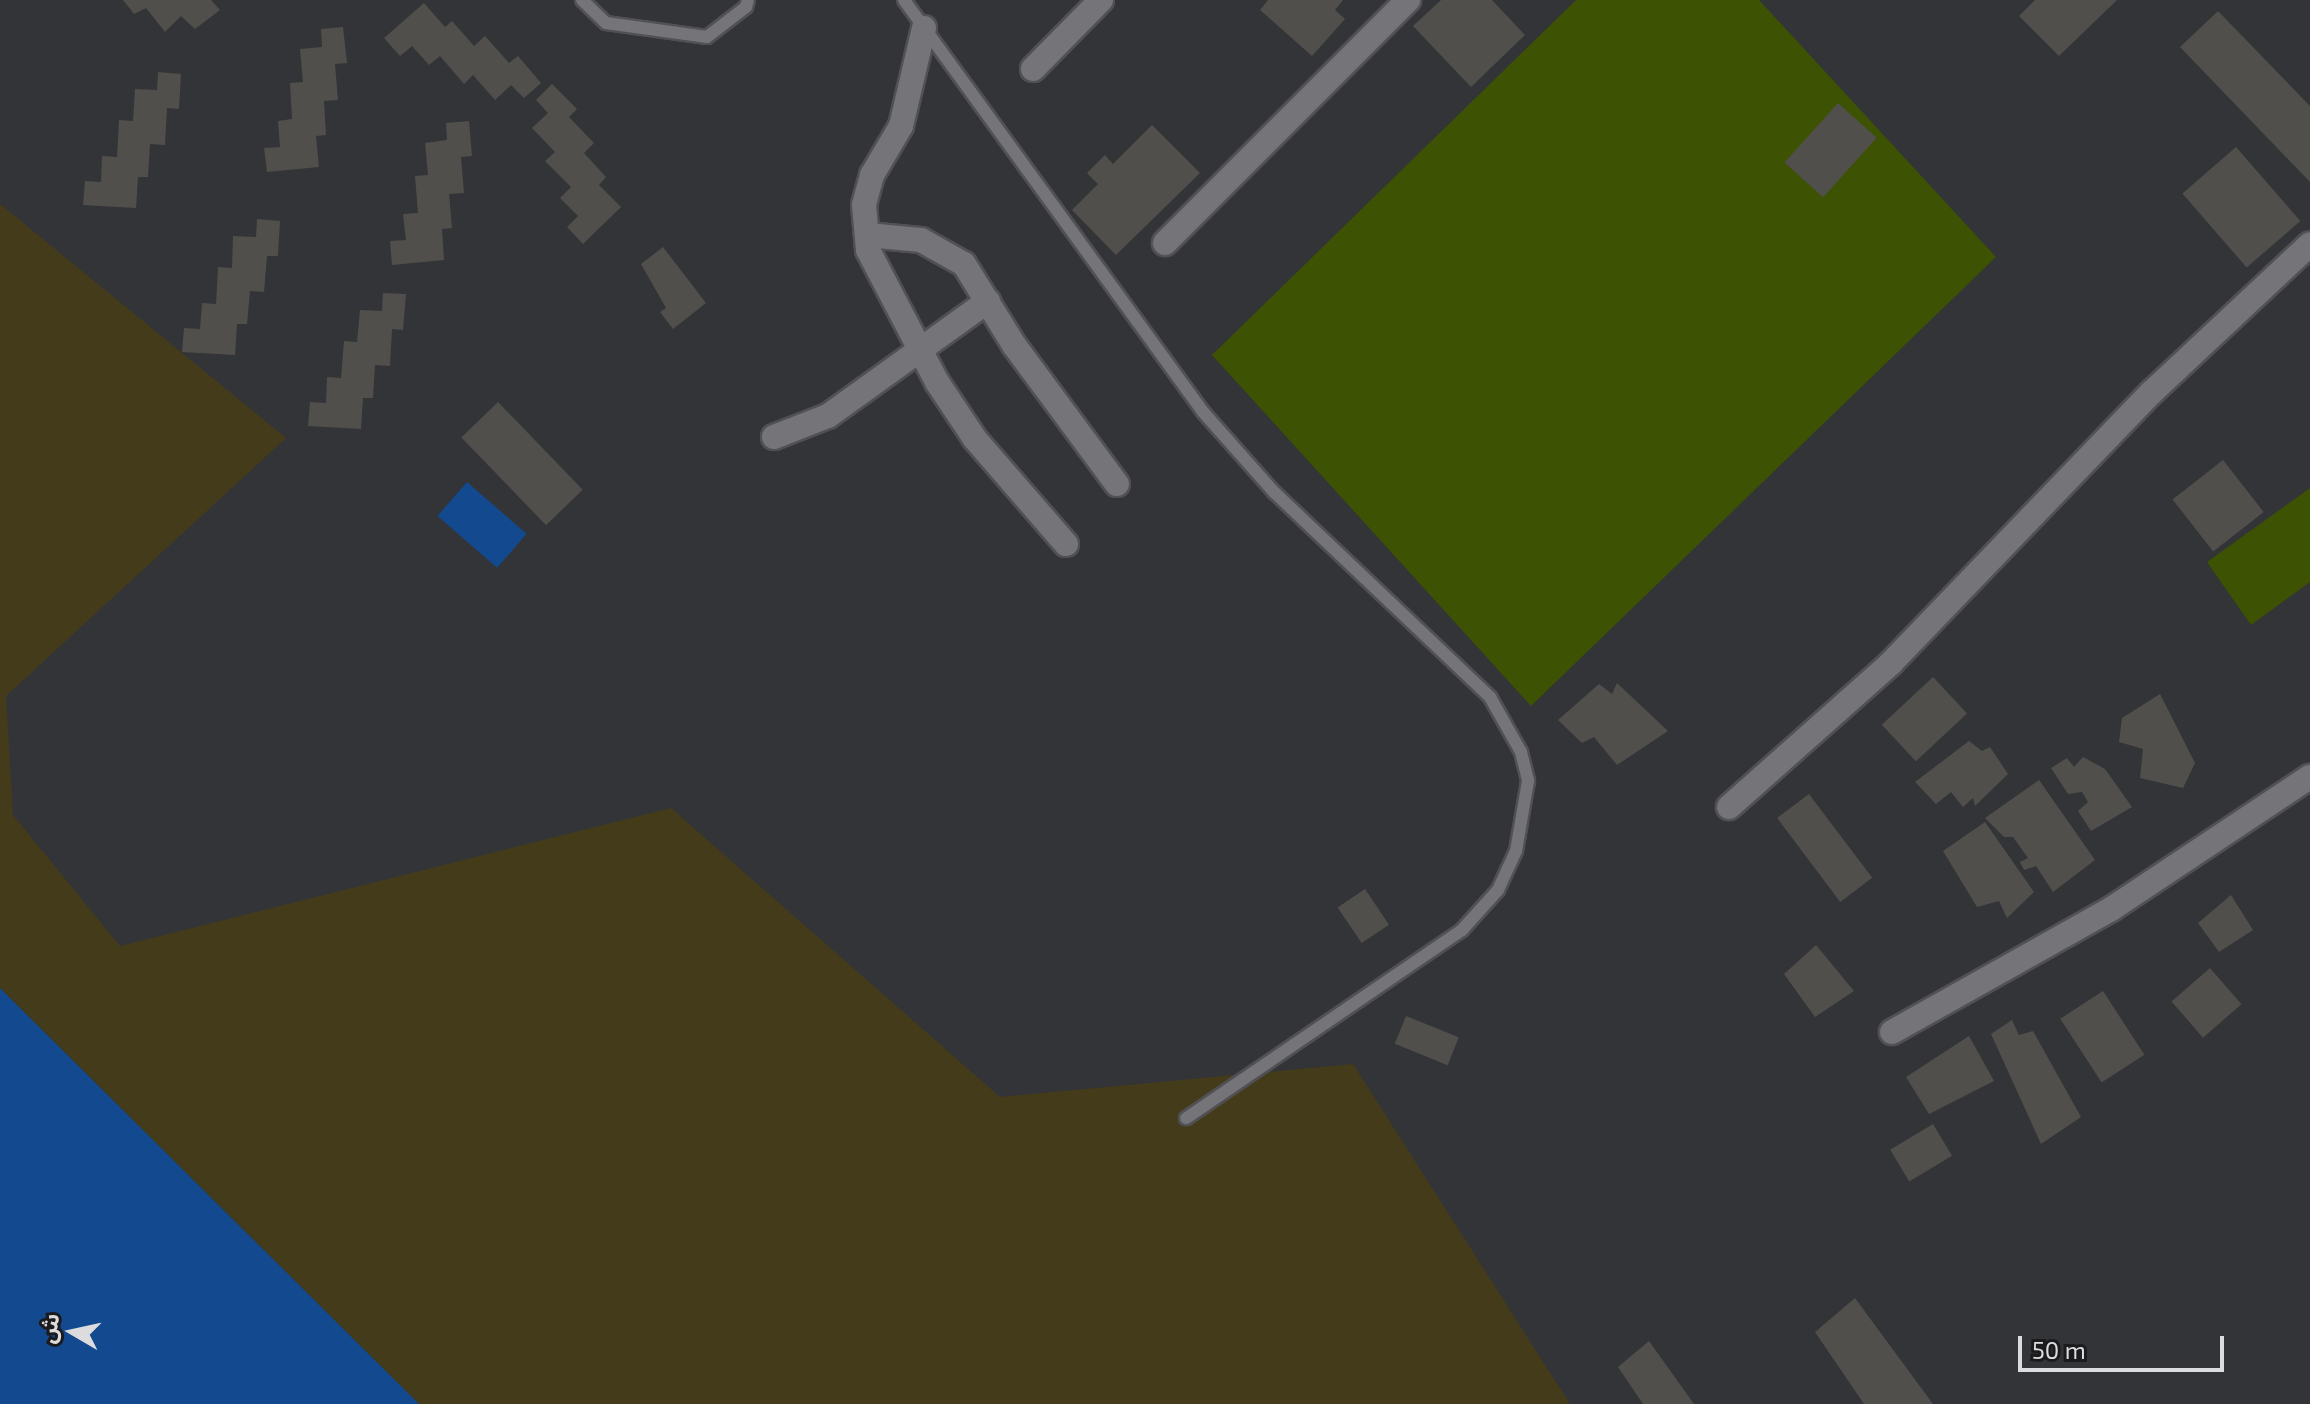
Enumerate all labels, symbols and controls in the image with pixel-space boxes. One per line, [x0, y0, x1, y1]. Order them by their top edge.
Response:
north arrow [32, 1292, 112, 1372]
text: ش [33, 1311, 63, 1345]
scale bar [2022, 1320, 2228, 1370]
text: 50 m [2032, 1335, 2086, 1364]

